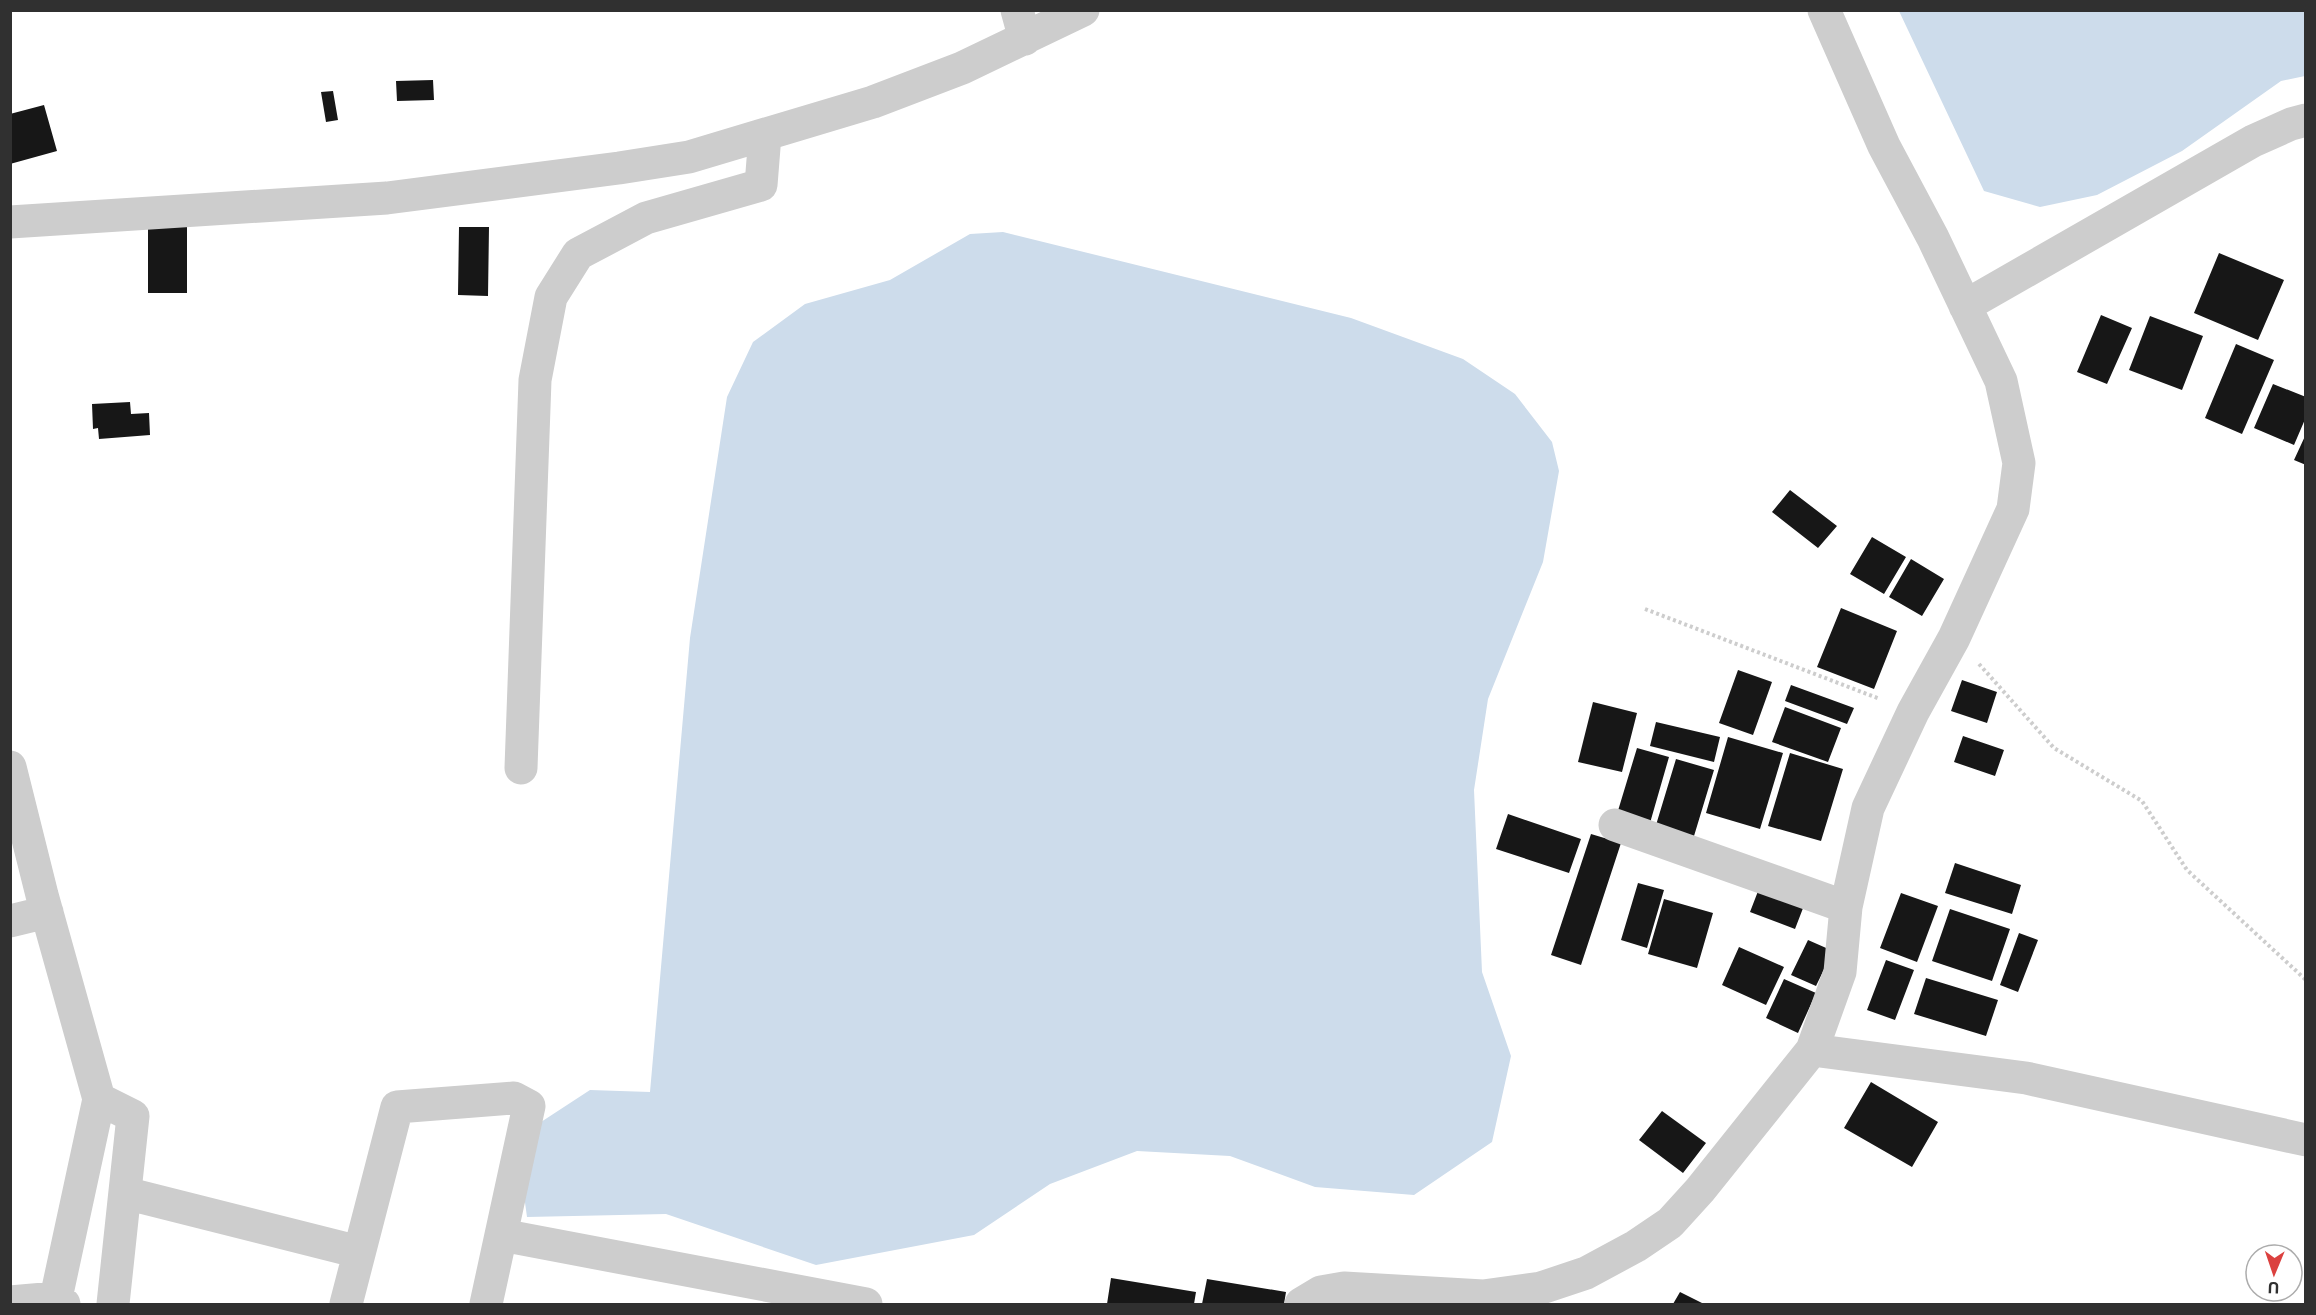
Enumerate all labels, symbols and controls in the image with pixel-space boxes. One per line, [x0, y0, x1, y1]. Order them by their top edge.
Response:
north arrow [2244, 1243, 2304, 1303]
text: U [2267, 1277, 2280, 1299]

